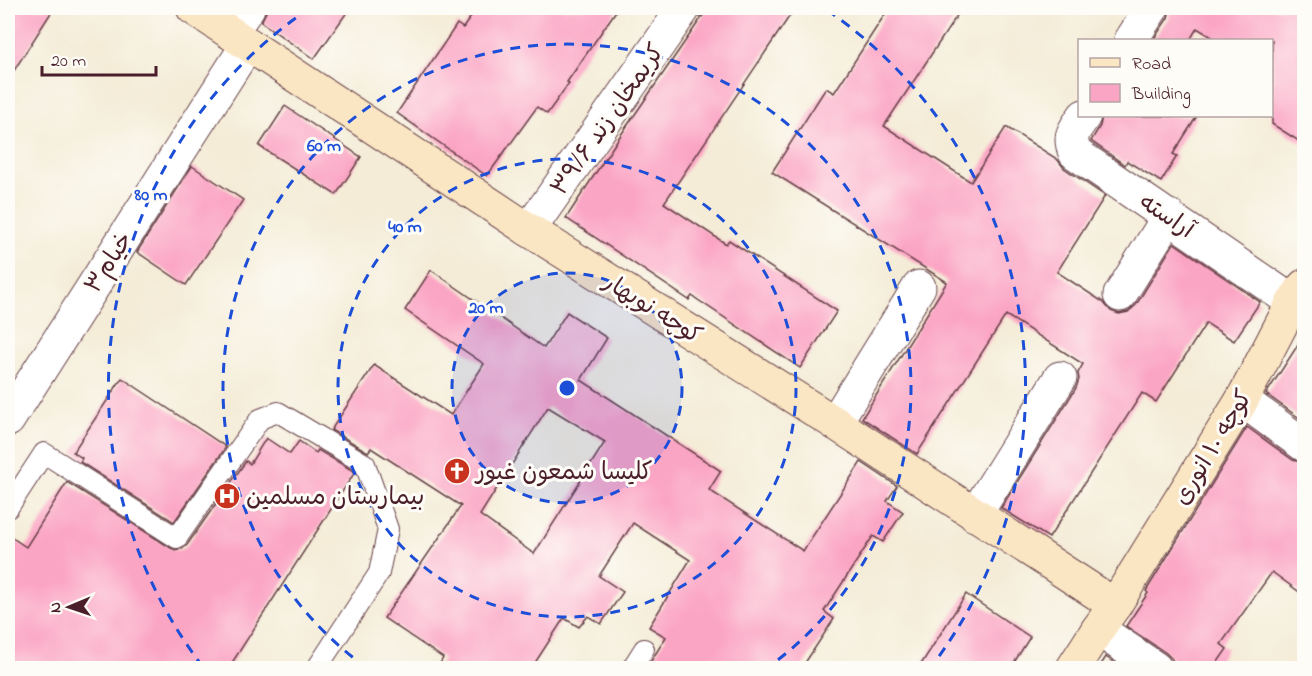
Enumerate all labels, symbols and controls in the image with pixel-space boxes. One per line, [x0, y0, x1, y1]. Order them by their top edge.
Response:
street label: کریمخان زند ۳۹/۶ [544, 37, 675, 204]
scale bar [42, 39, 156, 77]
legend [1078, 39, 1273, 117]
text: 20 m [51, 49, 86, 75]
text: Road [1132, 52, 1171, 78]
text: Building [1131, 82, 1191, 109]
text: 60 m [307, 134, 341, 160]
text: 80 m [134, 183, 168, 209]
street label: آراسته [1131, 186, 1201, 249]
text: 40 m [388, 215, 422, 241]
street label: خیام۳ [77, 226, 143, 301]
street label: کوچه نوبهار [595, 265, 708, 354]
text: 20 m [467, 296, 504, 322]
centre of rings [557, 378, 577, 398]
street label: کوچه ۱۰ انوری [1166, 384, 1262, 513]
church icon: کلیسا شمعون غیور [442, 456, 472, 486]
place label: کلیسا شمعون غیور [474, 456, 653, 491]
hospital icon: بیمارستان مسلمین [212, 481, 242, 511]
place label: بیمارستان مسلمین [246, 481, 425, 516]
north arrow [39, 577, 99, 637]
text: N [44, 601, 68, 613]

